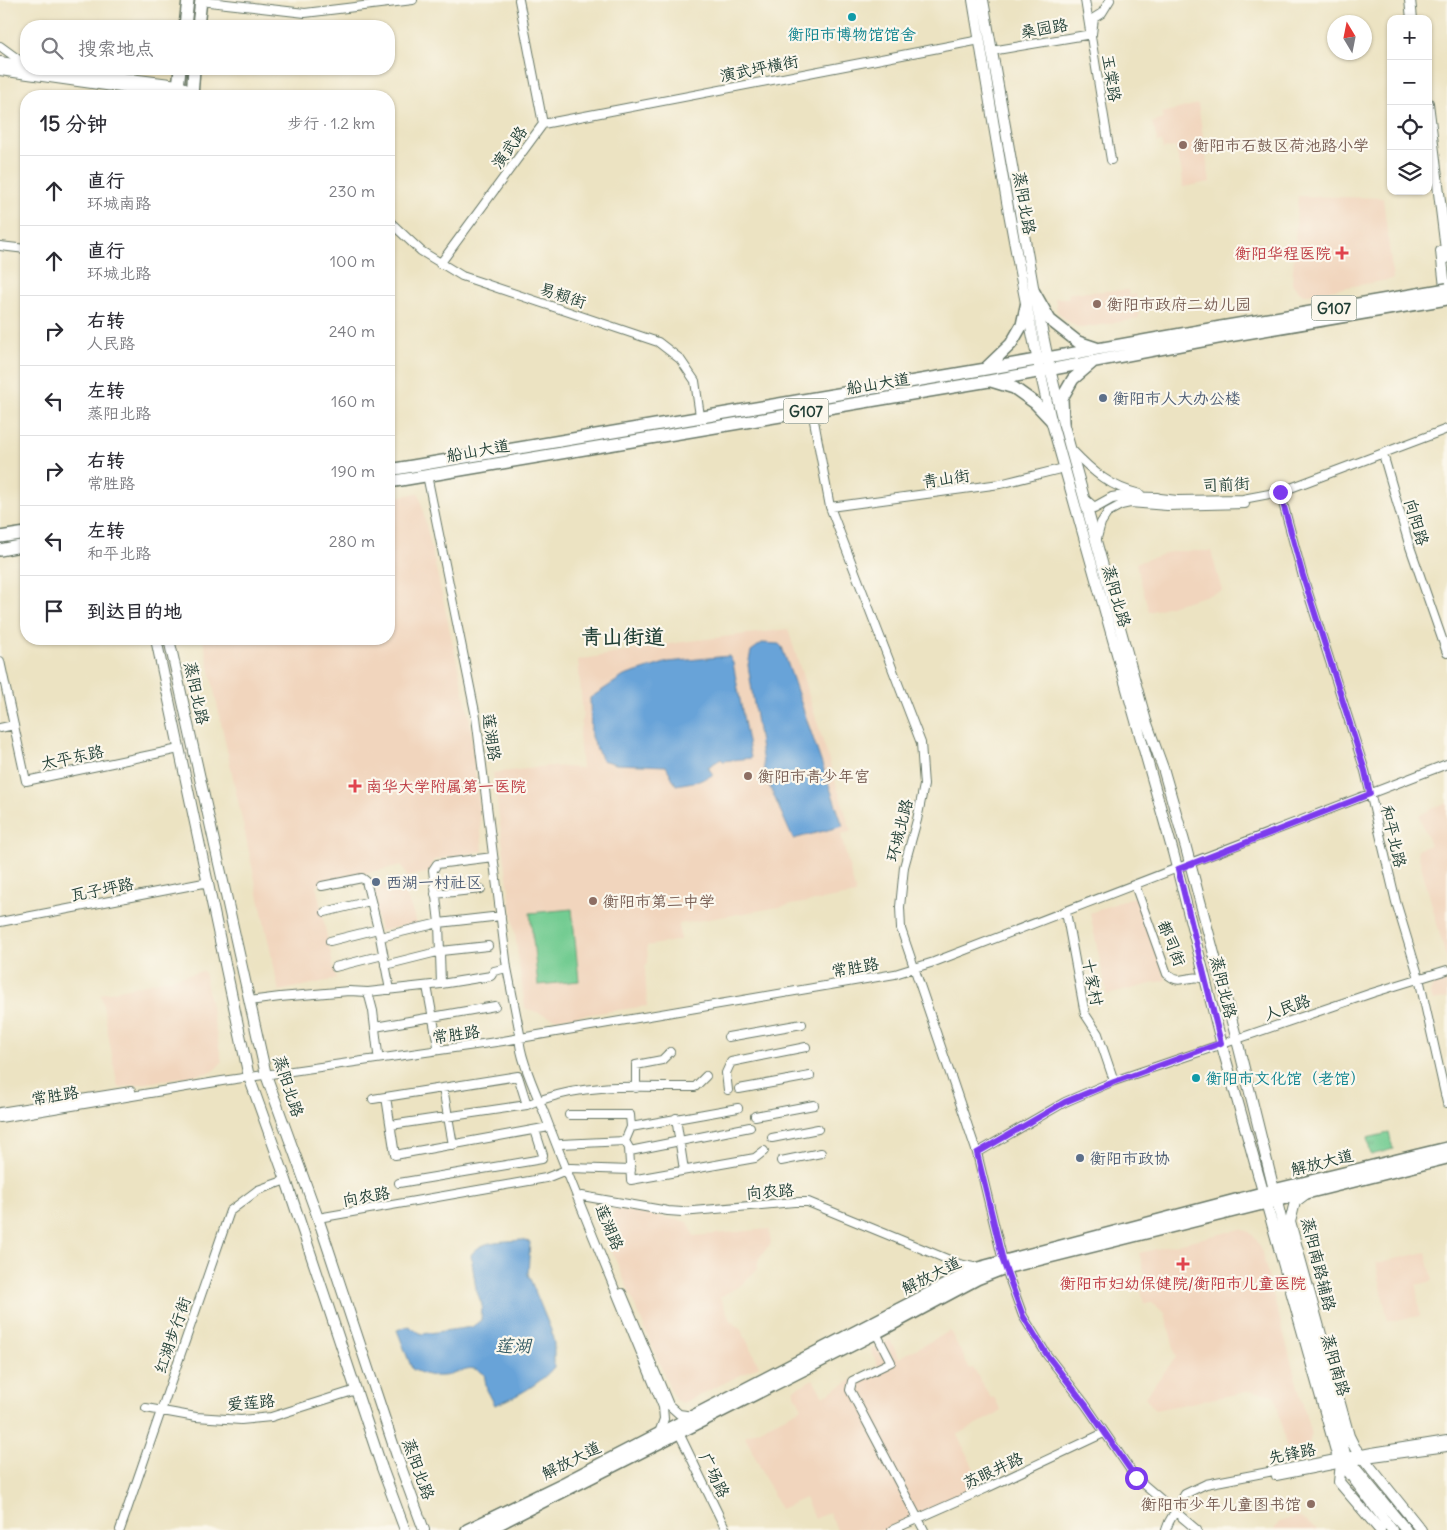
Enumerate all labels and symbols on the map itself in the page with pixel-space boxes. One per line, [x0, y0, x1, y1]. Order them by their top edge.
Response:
marker: 衡阳市博物馆馆舍 [846, 11, 858, 23]
street label: 桑园路 [1019, 14, 1069, 42]
north arrow [1327, 15, 1372, 60]
place label: 衡阳市博物馆馆舍 [788, 24, 916, 44]
street label: 演武坪横街 [718, 51, 800, 85]
street label: 玉棠路 [1098, 53, 1126, 103]
street label: 演武路 [487, 122, 531, 172]
place label: 衡阳市石鼓区荷池路小学 [1193, 135, 1369, 155]
marker: 衡阳市石鼓区荷池路小学 [1177, 139, 1189, 151]
street label: 蒸阳北路 [1010, 170, 1040, 236]
place label: 衡阳华程医院 [1235, 243, 1331, 263]
marker: 衡阳华程医院 [1335, 246, 1349, 260]
street label: 易赖街 [537, 278, 589, 312]
place label: 衡阳市政府二幼儿园 [1107, 294, 1251, 314]
road number: G107 [1312, 296, 1356, 320]
marker: 衡阳市政府二幼儿园 [1091, 298, 1103, 310]
street label: 船山大道 [845, 368, 911, 398]
place label: 衡阳市人大办公楼 [1113, 388, 1241, 408]
marker: 衡阳市人大办公楼 [1097, 392, 1109, 404]
road number: G107 [784, 398, 828, 424]
street label: 船山大道 [445, 435, 511, 465]
street label: 青山街 [921, 465, 971, 491]
street label: 司前街 [1202, 473, 1250, 495]
route end [1269, 481, 1292, 504]
street label: 向阳路 [1400, 496, 1434, 548]
street label: 蒸阳北路 [1099, 562, 1135, 630]
district label: 青山街道 [581, 623, 665, 650]
street label: 蒸阳北路 [181, 660, 213, 726]
street label: 莲湖路 [479, 712, 505, 762]
street label: 太平东路 [39, 741, 105, 773]
place label: 衡阳市青少年宫 [758, 766, 870, 786]
marker: 衡阳市青少年宫 [742, 770, 754, 782]
place label: 南华大学附属第一医院 [366, 776, 526, 796]
marker: 南华大学附属第一医院 [348, 779, 362, 793]
street label: 环城北路 [882, 797, 916, 863]
street label: 和平北路 [1377, 803, 1411, 869]
place label: 西湖一村社区 [386, 872, 482, 892]
street label: 瓦子坪路 [69, 873, 135, 905]
marker: 西湖一村社区 [370, 876, 382, 888]
place label: 衡阳市第二中学 [603, 891, 715, 911]
marker: 衡阳市第二中学 [587, 895, 599, 907]
street label: 都司街 [1154, 917, 1190, 969]
street label: 常胜路 [830, 953, 880, 981]
street label: 蒸阳北路 [1207, 954, 1241, 1020]
street label: 十家村 [1079, 957, 1107, 1007]
street label: 人民路 [1261, 990, 1313, 1024]
street label: 常胜路 [431, 1021, 481, 1047]
street label: 蒸阳北路 [270, 1052, 308, 1120]
place label: 衡阳市文化馆（老馆） [1206, 1068, 1366, 1088]
marker: 衡阳市文化馆（老馆） [1190, 1072, 1202, 1084]
street label: 常胜路 [30, 1081, 80, 1109]
street label: 解放大道 [1289, 1145, 1355, 1179]
place label: 衡阳市政协 [1090, 1148, 1170, 1168]
marker: 衡阳市政协 [1074, 1152, 1086, 1164]
street label: 向农路 [745, 1179, 795, 1203]
street label: 向农路 [341, 1182, 391, 1210]
street label: 莲湖路 [591, 1201, 629, 1253]
street label: 蒸阳南路辅路 [1298, 1215, 1340, 1313]
street label: 解放大道 [898, 1252, 964, 1298]
marker: 衡阳市妇幼保健院/衡阳市儿童医院 [1176, 1257, 1190, 1271]
place label: 衡阳市妇幼保健院/衡阳市儿童医院 [1060, 1273, 1306, 1293]
street label: 红湖步行街 [150, 1294, 194, 1376]
street label: 蒸阳南路 [1318, 1331, 1354, 1399]
water label: 莲湖 [495, 1334, 533, 1357]
street label: 爱莲路 [226, 1390, 276, 1414]
street label: 蒸阳北路 [399, 1436, 439, 1502]
street label: 解放大道 [538, 1437, 604, 1483]
street label: 先锋路 [1267, 1439, 1317, 1467]
street label: 苏眼井路 [960, 1447, 1026, 1493]
street label: 广场路 [695, 1449, 735, 1501]
route start [1125, 1467, 1148, 1490]
place label: 衡阳市少年儿童图书馆 [1141, 1494, 1301, 1514]
marker: 衡阳市少年儿童图书馆 [1305, 1498, 1317, 1510]

